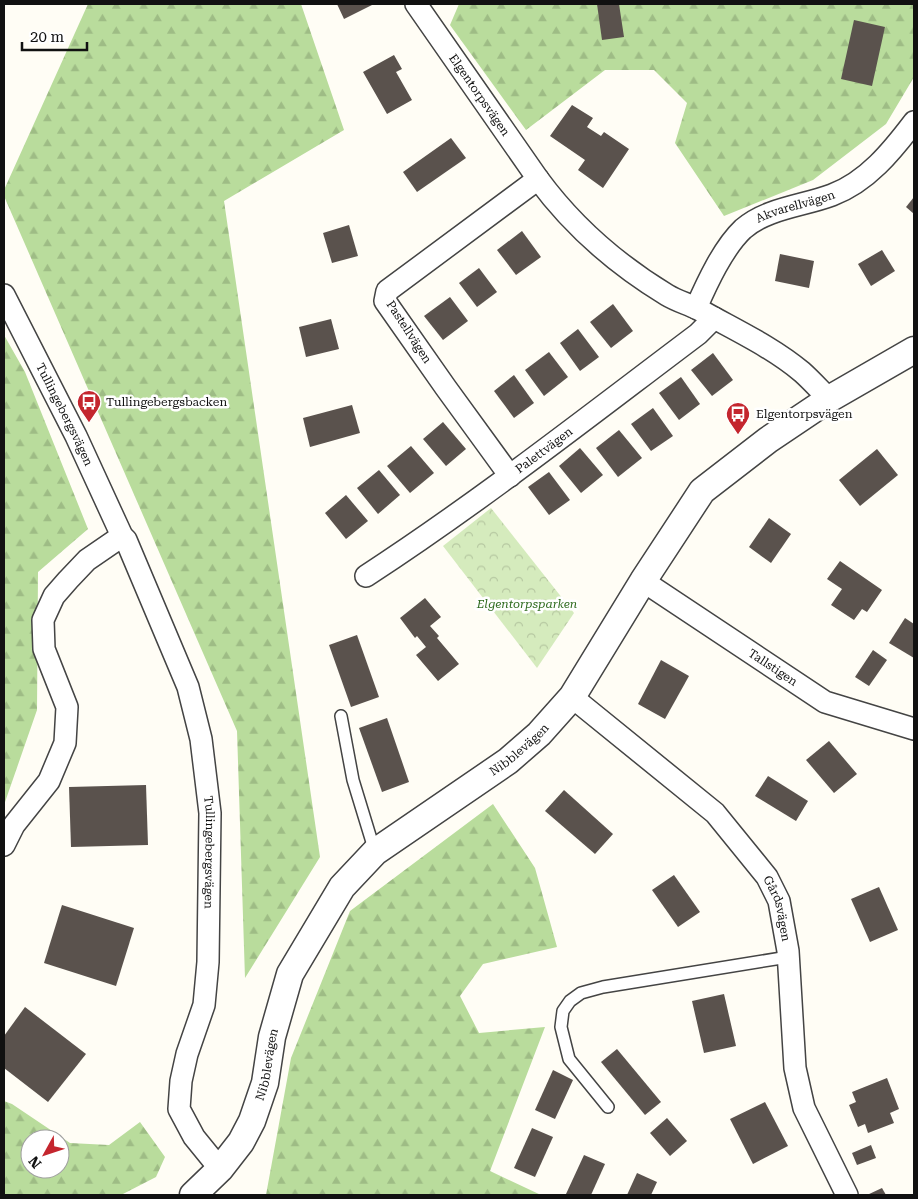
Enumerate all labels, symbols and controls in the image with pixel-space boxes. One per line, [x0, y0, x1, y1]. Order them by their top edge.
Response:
scale bar [22, 20, 88, 52]
text: 20 m [30, 28, 65, 46]
street label: Elgentorpsvägen [446, 51, 513, 139]
street label: Akvarellvägen [753, 187, 837, 226]
street label: Pastellvägen [384, 298, 435, 366]
street label: Tullingebergsvägen [33, 361, 96, 468]
bus stop icon: Tullingebergsbacken [76, 389, 102, 423]
place label: Tullingebergsbacken [106, 395, 227, 409]
bus stop icon: Elgentorpsvägen [725, 401, 751, 435]
place label: Elgentorpsvägen [756, 407, 853, 421]
street label: Palettvägen [513, 424, 576, 476]
park label: Elgentorpsparken [476, 597, 577, 611]
street label: Tallstigen [746, 646, 800, 689]
street label: Nibblevägen [487, 721, 552, 779]
street label: Tullingebergsvägen [201, 795, 217, 909]
street label: Gårdsvägen [760, 873, 793, 943]
street label: Nibblevägen [252, 1027, 281, 1102]
north arrow [20, 1129, 70, 1179]
text: N [25, 1153, 45, 1172]

